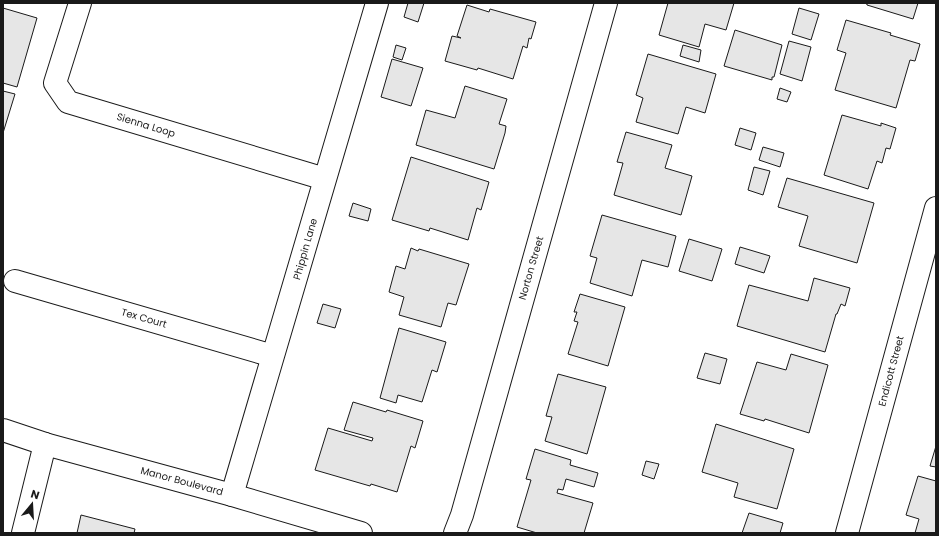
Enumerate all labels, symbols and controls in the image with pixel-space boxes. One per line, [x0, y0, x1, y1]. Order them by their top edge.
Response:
street label: Sienna Loop [115, 109, 177, 141]
street label: Phippin Lane [289, 216, 321, 282]
street label: Norton Street [515, 234, 547, 302]
street label: Tex Court [119, 304, 169, 332]
street label: Endicott Street [874, 334, 908, 408]
street label: Manor Boulevard [139, 463, 225, 499]
north arrow [12, 484, 52, 524]
text: N [29, 486, 42, 503]

